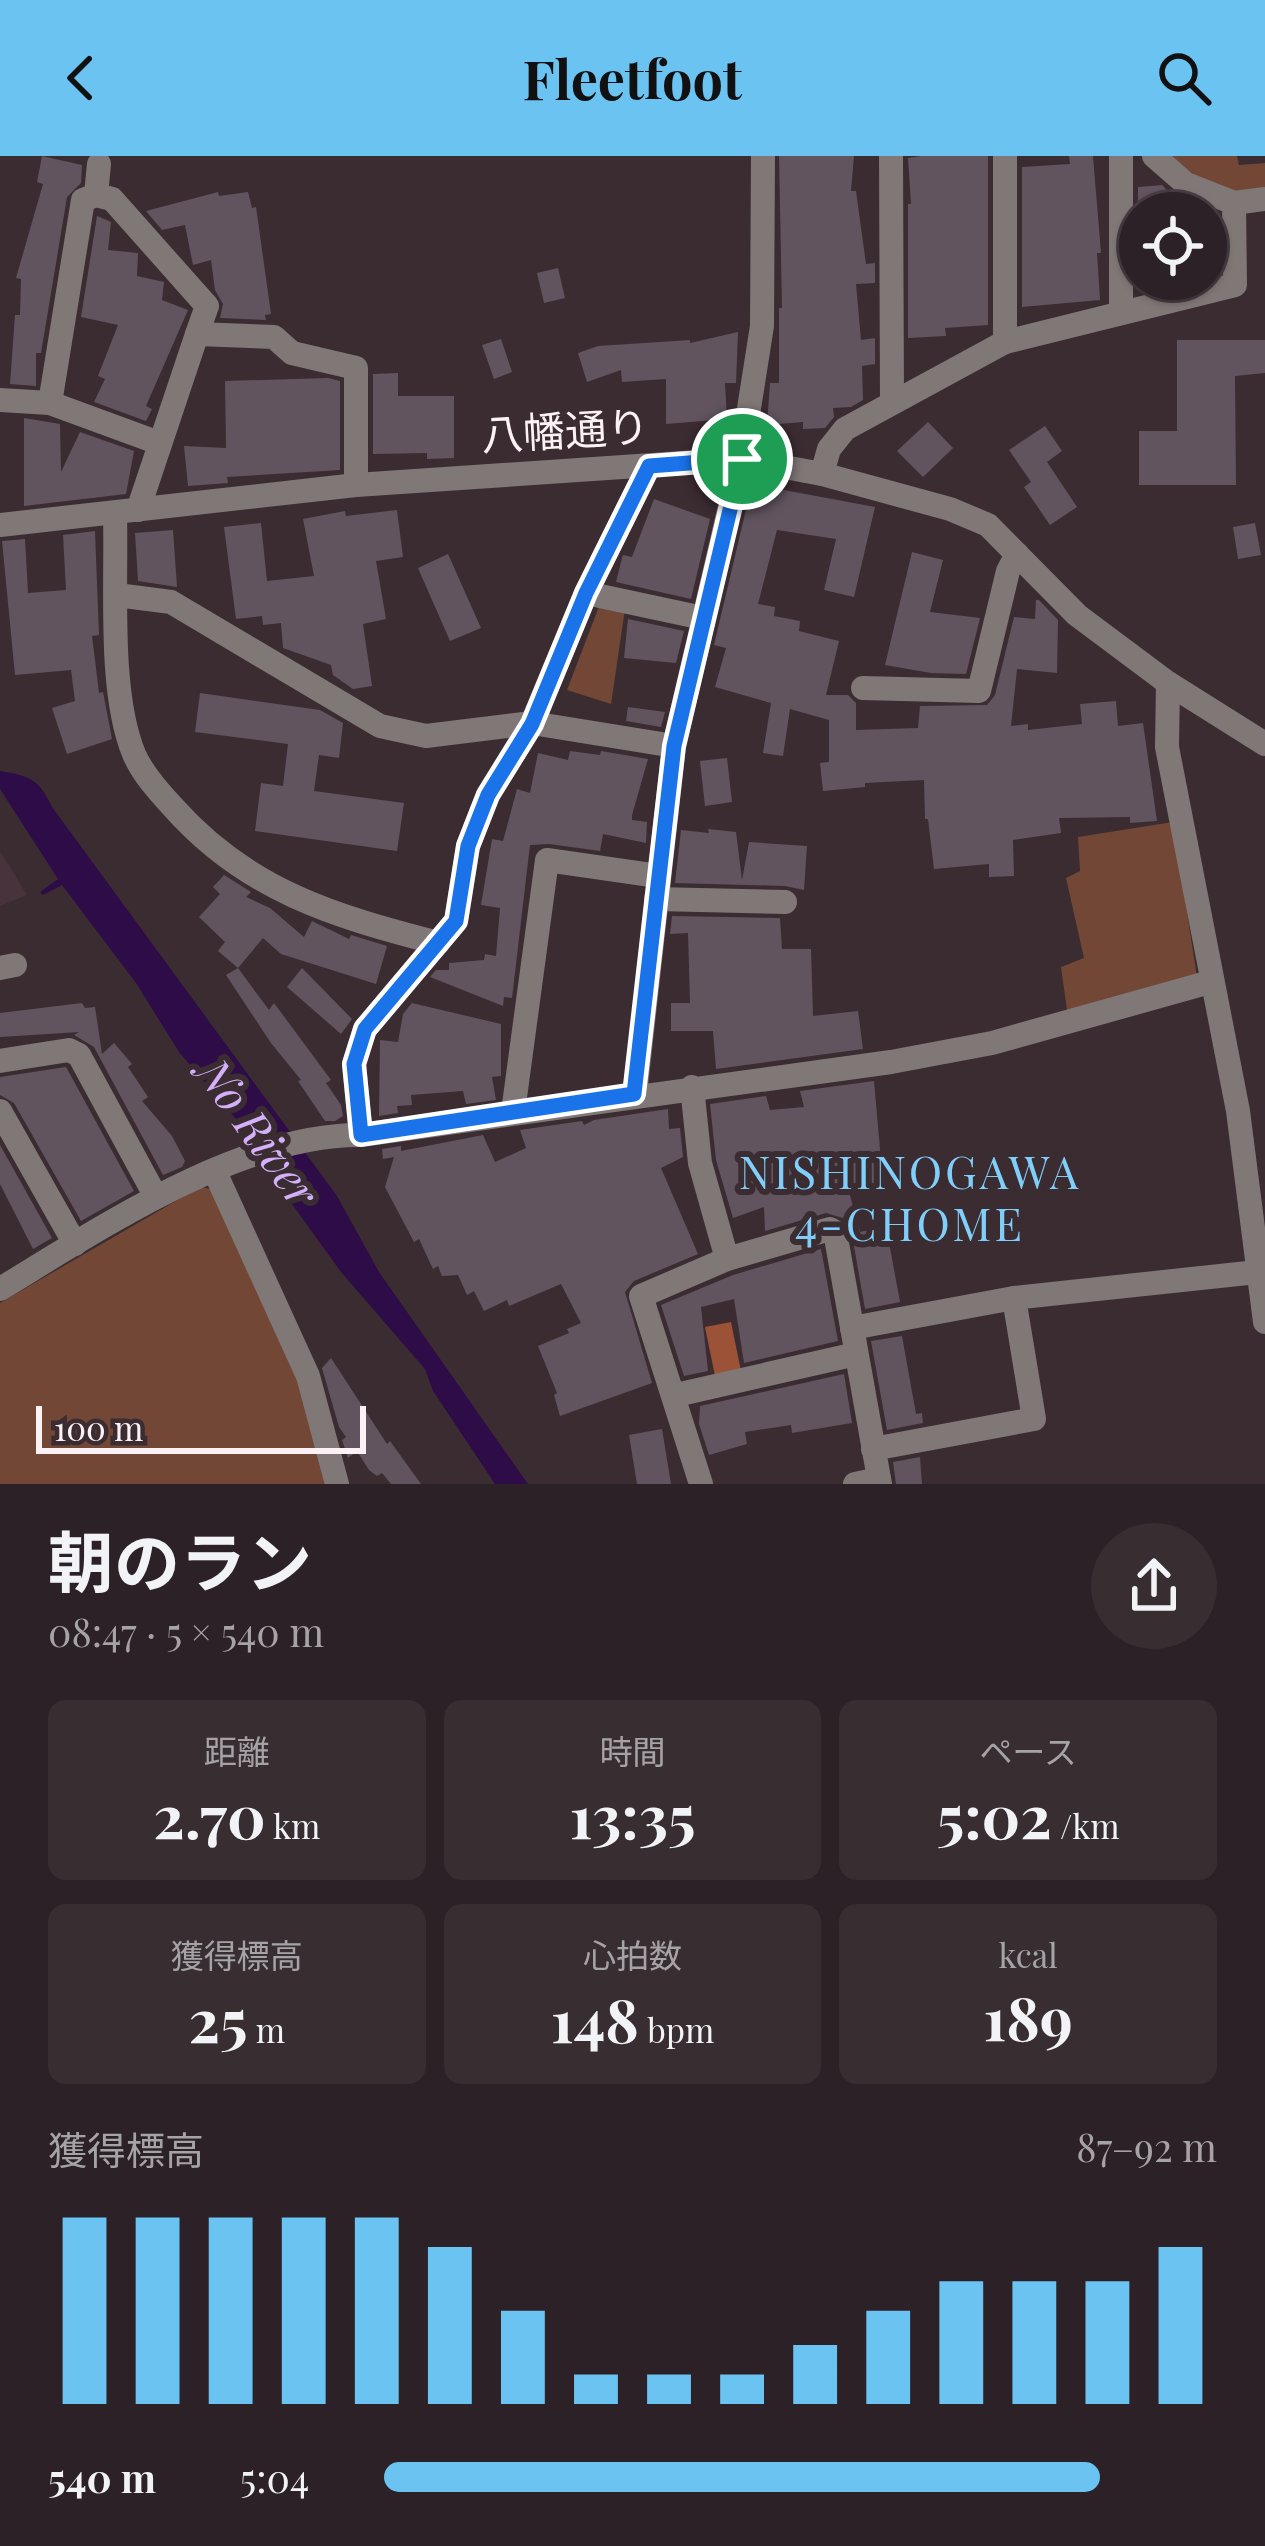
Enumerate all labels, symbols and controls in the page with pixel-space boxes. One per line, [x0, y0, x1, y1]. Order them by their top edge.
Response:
text: Fleetfoot [523, 42, 742, 114]
icon: back [48, 45, 114, 111]
icon: search [1151, 45, 1217, 111]
map controls [1119, 192, 1227, 300]
button: locate [1119, 192, 1227, 300]
street label: 八幡通り [480, 397, 650, 461]
pin [691, 408, 793, 510]
icon: arrive [709, 426, 775, 492]
water label: No River [182, 1040, 335, 1219]
district label: NISHINOGAWA 4-CHOME [739, 1140, 1081, 1252]
scale bar [36, 1400, 366, 1453]
text: 100 m [54, 1405, 143, 1449]
text: 朝のラン [48, 1516, 312, 1604]
button: share [1091, 1523, 1217, 1649]
text: 08:47 · 5 × 540 m [48, 1605, 324, 1657]
text: 距離 [204, 1728, 270, 1772]
text: 時間 [599, 1728, 665, 1772]
text: ペース [979, 1728, 1077, 1772]
text: 2.70 [153, 1774, 266, 1854]
text: 13:35 [569, 1774, 696, 1854]
text: 5:02 [937, 1774, 1052, 1854]
text: km [266, 1803, 320, 1847]
text: /km [1052, 1803, 1120, 1847]
text: 獲得標高 [171, 1932, 303, 1976]
text: 心拍数 [583, 1932, 682, 1976]
text: kcal [999, 1932, 1058, 1976]
text: 189 [983, 1976, 1073, 2056]
text: 25 [189, 1978, 248, 2058]
text: 148 [551, 1978, 639, 2058]
text: m [248, 2007, 285, 2051]
text: bpm [639, 2007, 714, 2051]
text: 87–92 m [1076, 2120, 1217, 2172]
text: 獲得標高 [48, 2123, 204, 2175]
text: 540 m [48, 2451, 156, 2503]
text: 5:04 [240, 2451, 309, 2503]

